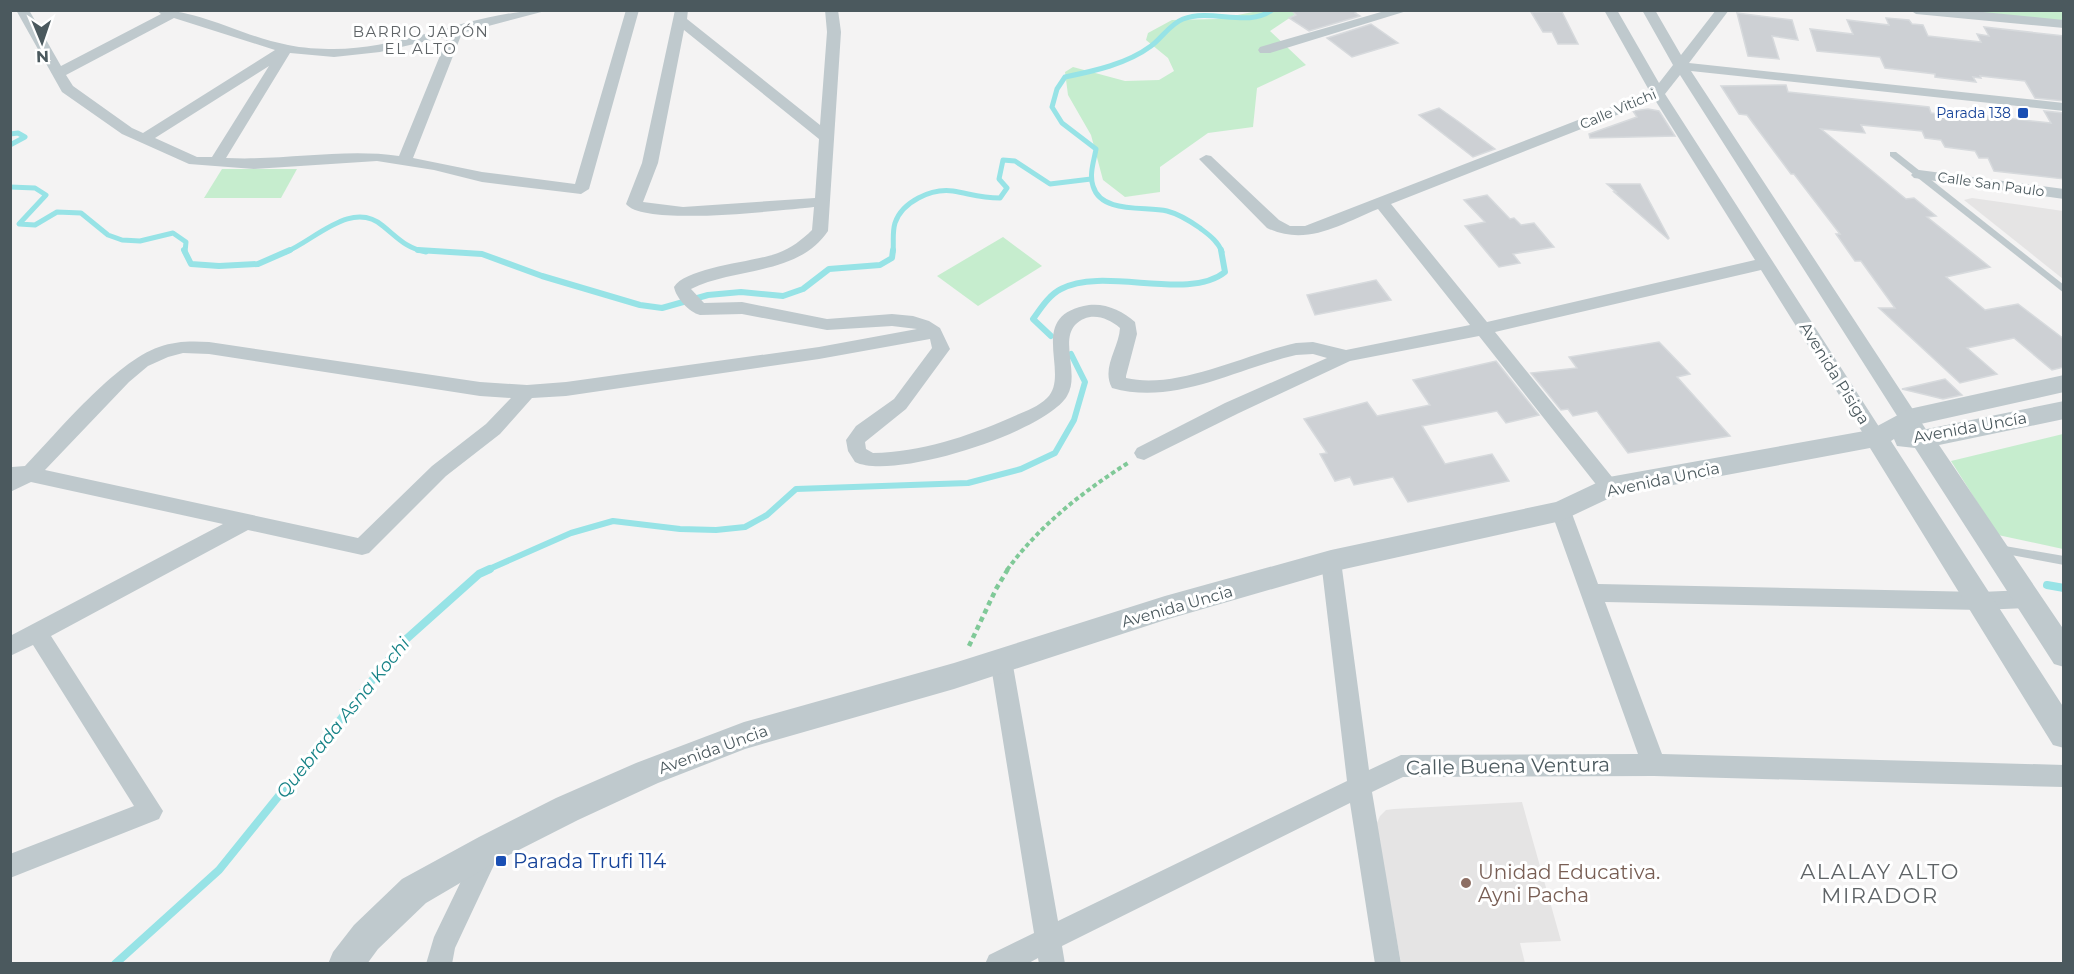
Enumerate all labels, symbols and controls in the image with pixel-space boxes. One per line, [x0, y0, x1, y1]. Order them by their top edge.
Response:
north arrow [12, 12, 72, 72]
district label: BARRIO JAPÓN EL ALTO [353, 22, 489, 58]
text: N [36, 47, 49, 66]
street label: Calle Vitichi [1577, 85, 1659, 133]
place label: Parada 138 [1936, 104, 2011, 122]
marker: Parada 138 [2016, 106, 2030, 120]
street label: Calle San Paulo [1936, 168, 2046, 200]
street label: Avenida Pisiga [1796, 319, 1874, 428]
street label: Avenida Uncía [1912, 408, 2028, 447]
street label: Avenida Uncia [1605, 458, 1721, 501]
street label: Avenida Uncia [1119, 582, 1235, 631]
water label: Quebrada Asna Kochi [272, 633, 415, 803]
street label: Avenida Uncia [656, 721, 770, 778]
street label: Calle Buena Ventura [1406, 752, 1610, 780]
place label: Parada Trufi 114 [513, 849, 666, 873]
marker: Parada Trufi 114 [494, 854, 508, 868]
district label: ALALAY ALTO MIRADOR [1800, 859, 1960, 908]
place label: Unidad Educativa. Ayni Pacha [1478, 860, 1660, 907]
marker: Unidad Educativa. Ayni Pacha [1459, 876, 1473, 890]

